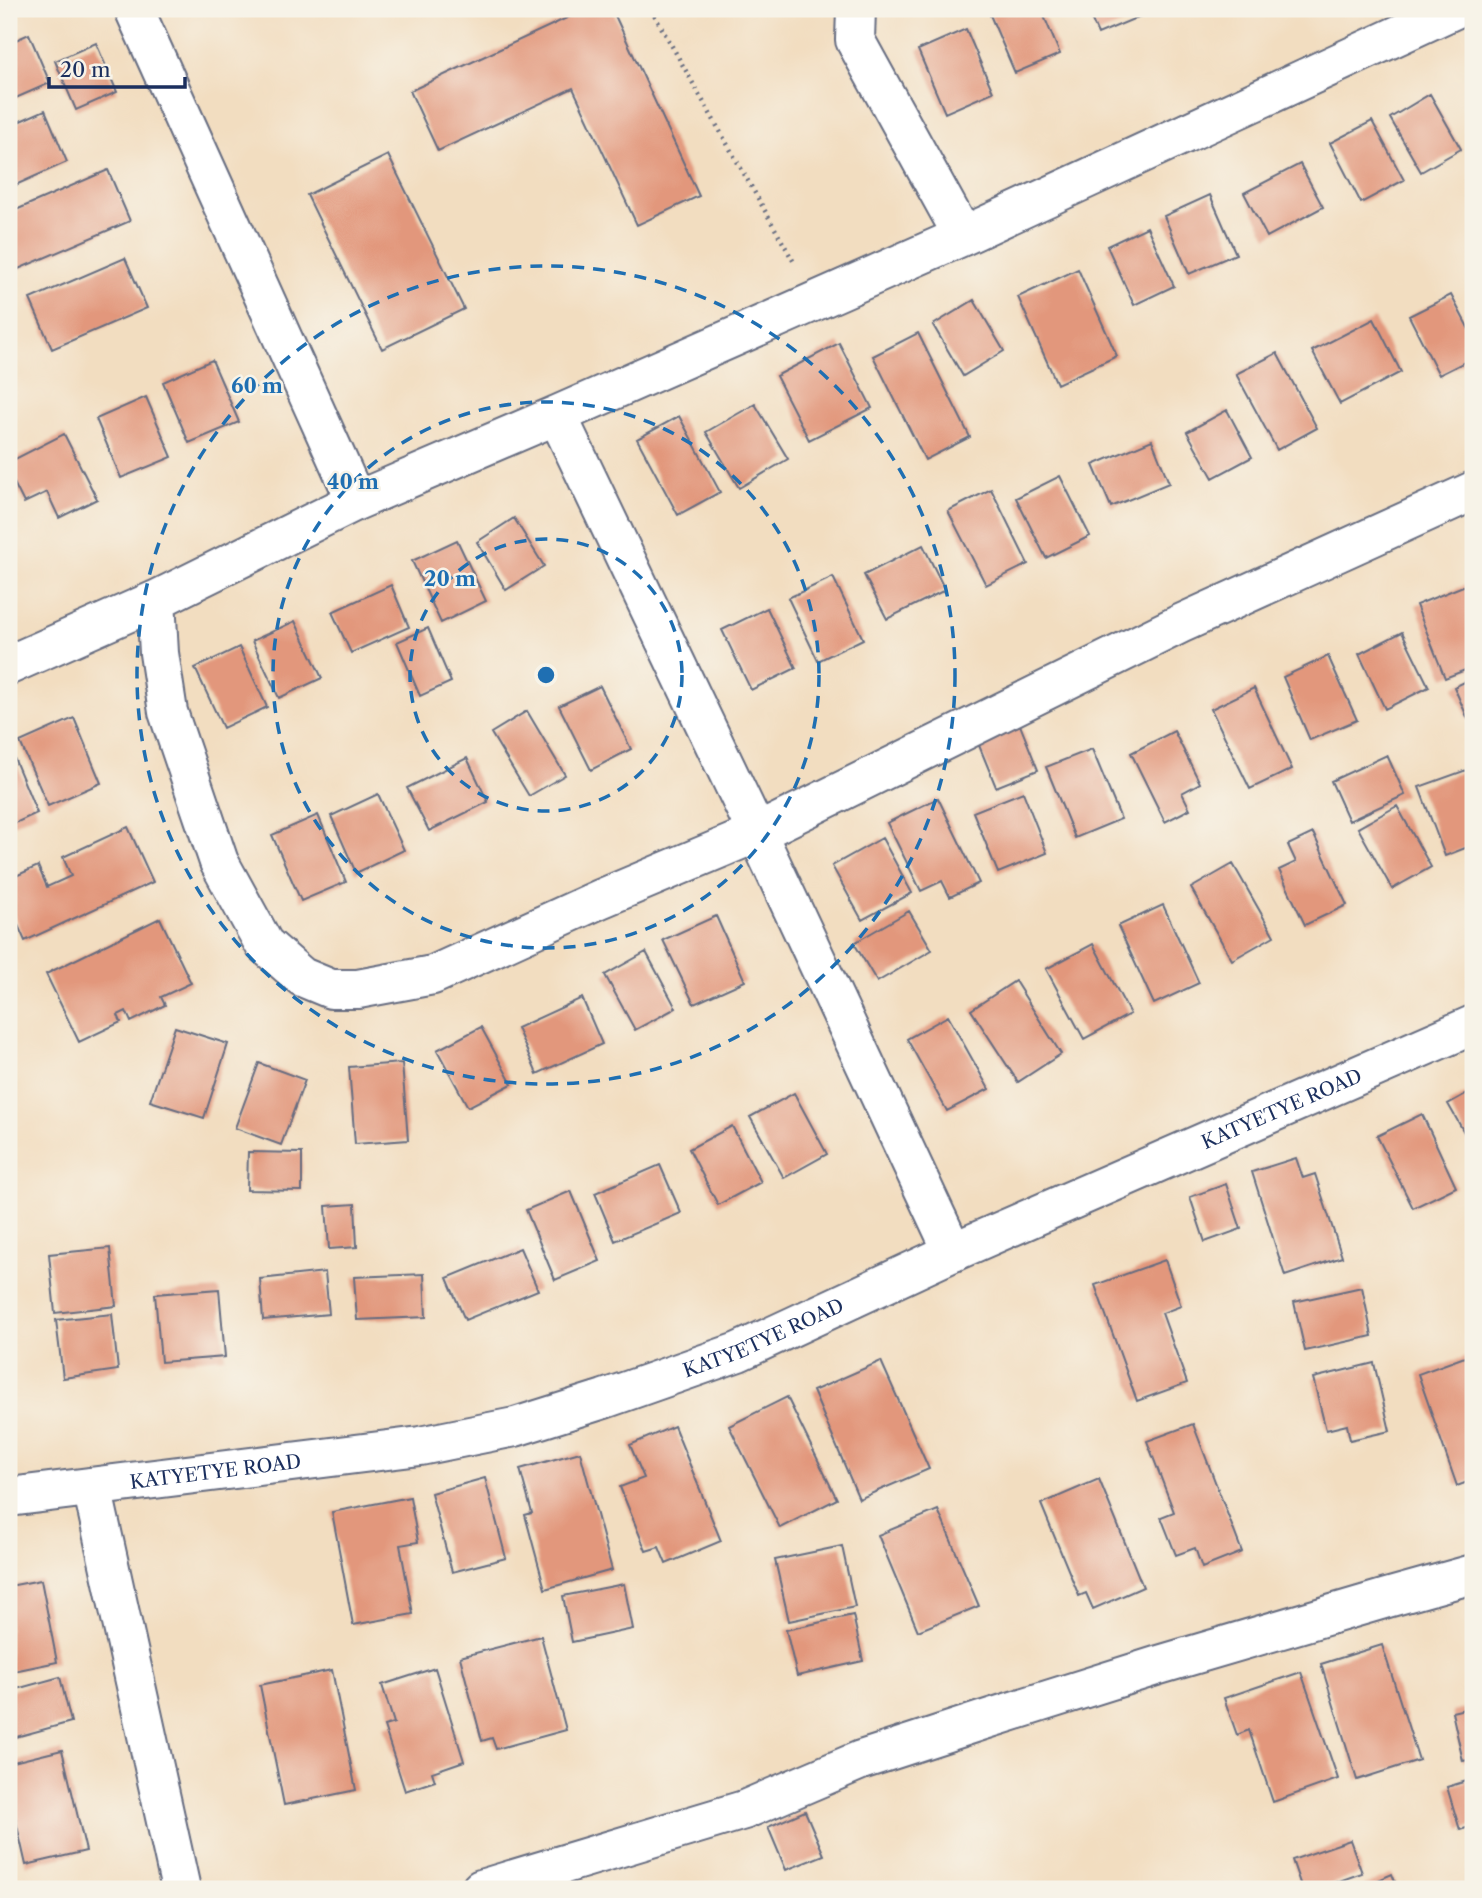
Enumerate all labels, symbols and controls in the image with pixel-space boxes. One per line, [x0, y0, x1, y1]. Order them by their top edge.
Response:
scale bar [49, 46, 186, 90]
text: 20 m [60, 57, 111, 82]
text: 60 m [231, 373, 283, 398]
text: 40 m [327, 469, 379, 494]
text: 20 m [424, 566, 476, 591]
centre of rings [534, 663, 558, 687]
street label: KATYETYE ROAD [1198, 1064, 1365, 1154]
street label: KATYETYE ROAD [680, 1294, 847, 1382]
street label: KATYETYE ROAD [128, 1450, 302, 1494]

